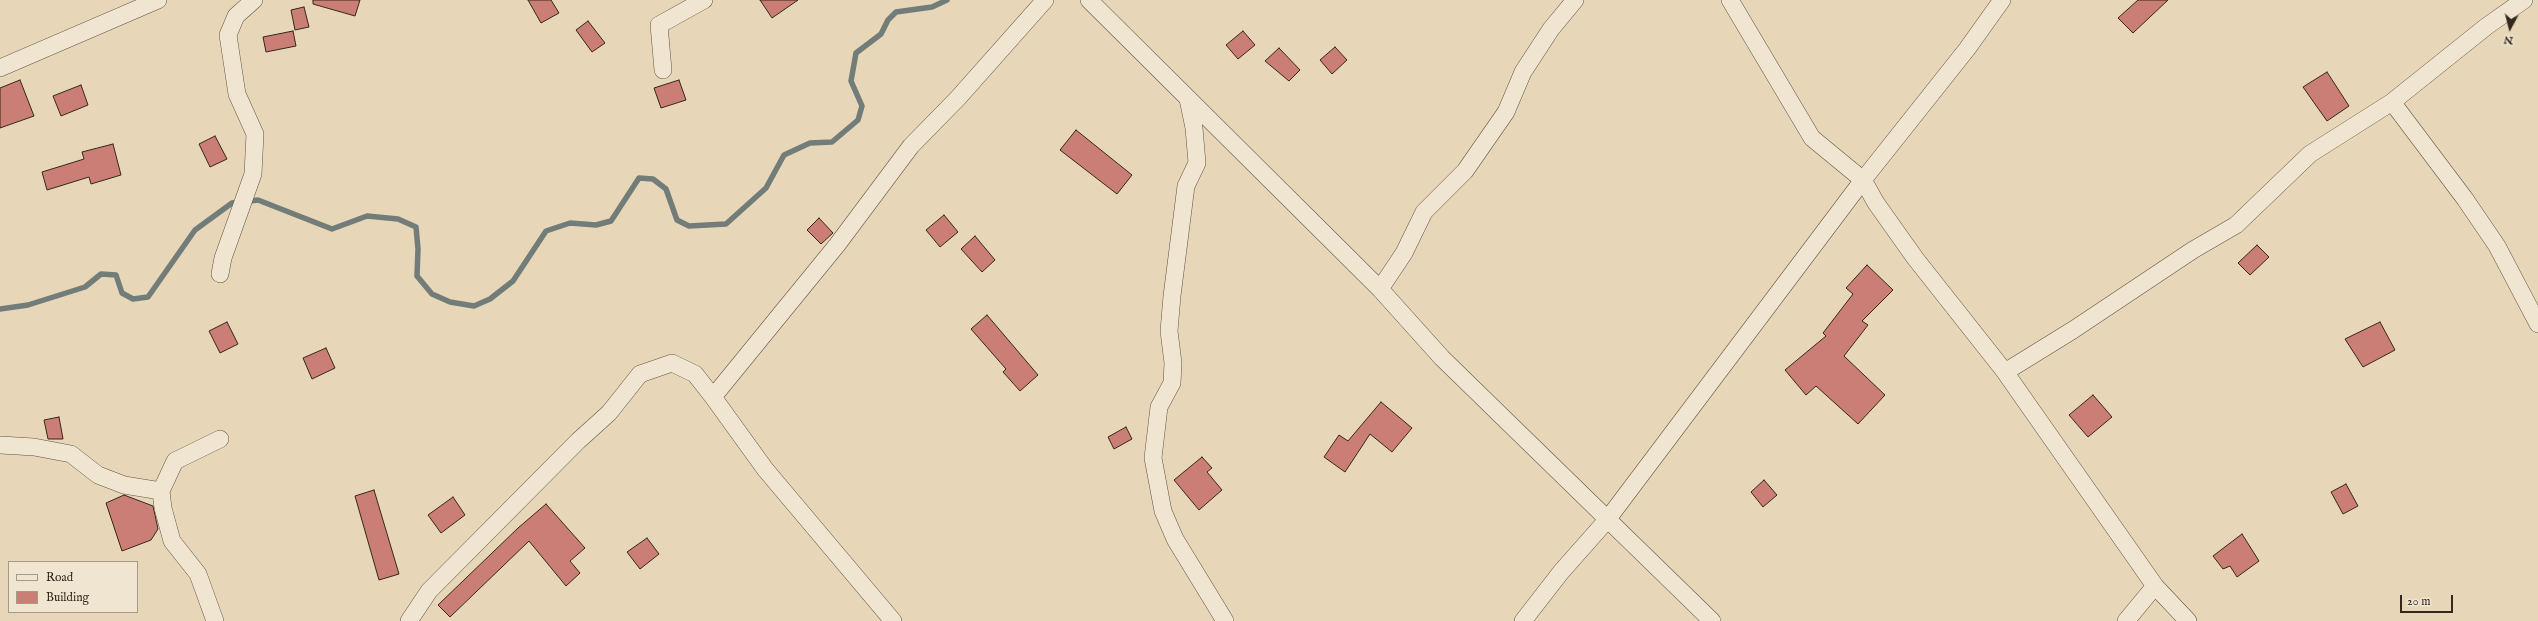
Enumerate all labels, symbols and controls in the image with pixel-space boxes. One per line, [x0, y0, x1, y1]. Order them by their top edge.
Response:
north arrow [2490, 8, 2530, 48]
text: N [2503, 32, 2514, 47]
legend [8, 561, 138, 613]
text: Road [46, 570, 73, 585]
scale bar [2402, 587, 2455, 613]
text: Building [46, 590, 89, 605]
text: 20 m [2407, 594, 2430, 609]

